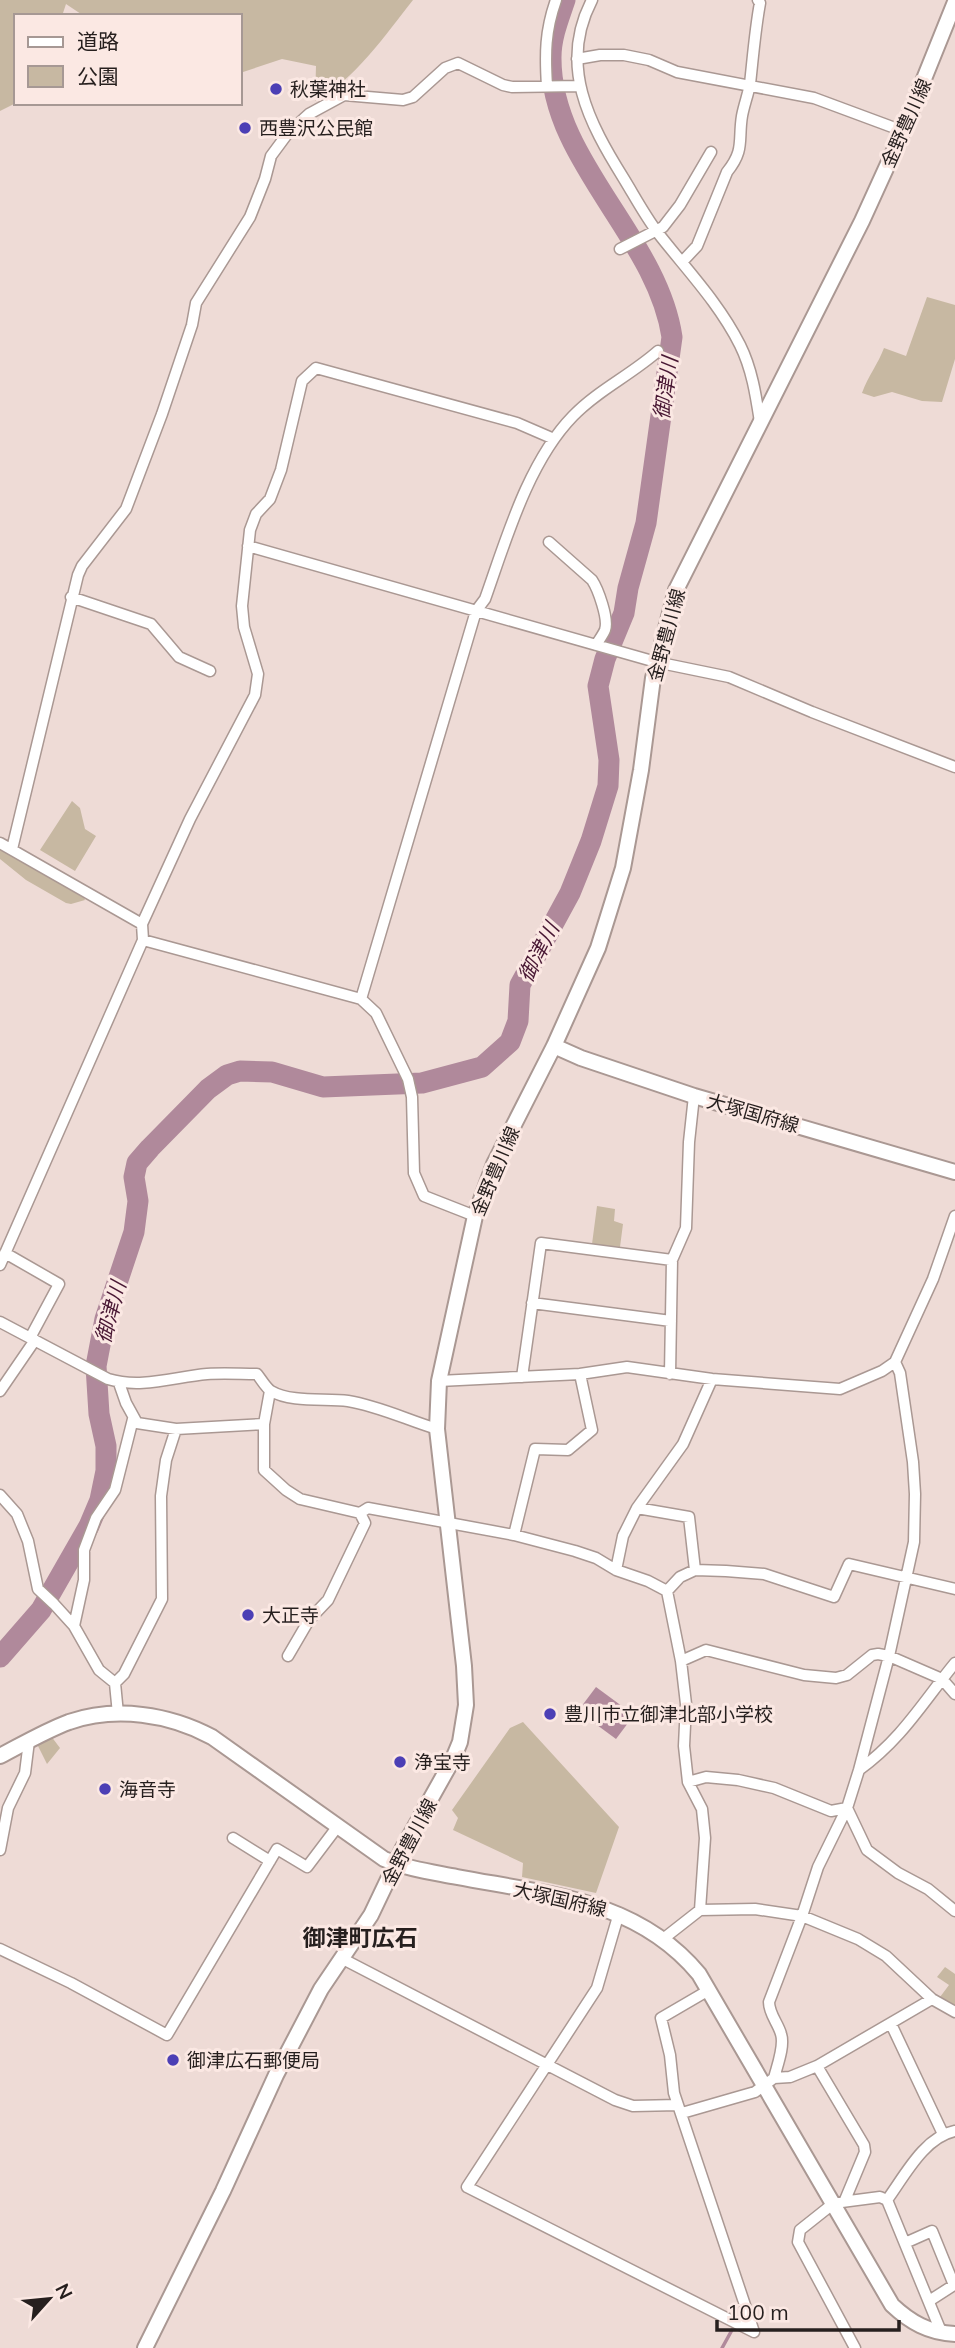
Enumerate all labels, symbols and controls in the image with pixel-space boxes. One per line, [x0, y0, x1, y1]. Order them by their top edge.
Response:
legend [14, 14, 242, 105]
text: 道路 [77, 28, 119, 54]
text: 公園 [77, 63, 119, 89]
street label: 金野豊川線 [876, 75, 936, 171]
place label: 秋葉神社 [290, 77, 366, 101]
marker: 秋葉神社 [268, 81, 284, 97]
place label: 西豊沢公民館 [259, 116, 373, 140]
marker: 西豊沢公民館 [237, 120, 253, 136]
water label: 御津川 [648, 353, 683, 421]
street label: 金野豊川線 [642, 586, 690, 684]
water label: 御津川 [512, 916, 565, 986]
street label: 大塚国府線 [704, 1088, 802, 1138]
street label: 金野豊川線 [465, 1123, 525, 1219]
water label: 御津川 [89, 1276, 131, 1346]
place label: 大正寺 [262, 1603, 319, 1627]
marker: 大正寺 [240, 1607, 256, 1623]
place label: 豊川市立御津北部小学校 [564, 1702, 773, 1726]
marker: 豊川市立御津北部小学校 [542, 1706, 558, 1722]
place label: 浄宝寺 [414, 1750, 471, 1774]
marker: 浄宝寺 [392, 1754, 408, 1770]
place label: 海音寺 [119, 1777, 176, 1801]
marker: 海音寺 [97, 1781, 113, 1797]
street label: 金野豊川線 [376, 1794, 442, 1890]
street label: 大塚国府線 [511, 1877, 609, 1921]
district label: 御津町広石 [303, 1923, 418, 1952]
place label: 御津広石郵便局 [187, 2048, 320, 2072]
marker: 御津広石郵便局 [165, 2052, 181, 2068]
north arrow [14, 2264, 84, 2334]
text: N [50, 2279, 78, 2303]
scale bar [717, 2288, 899, 2332]
text: 100 m [727, 2299, 789, 2325]

